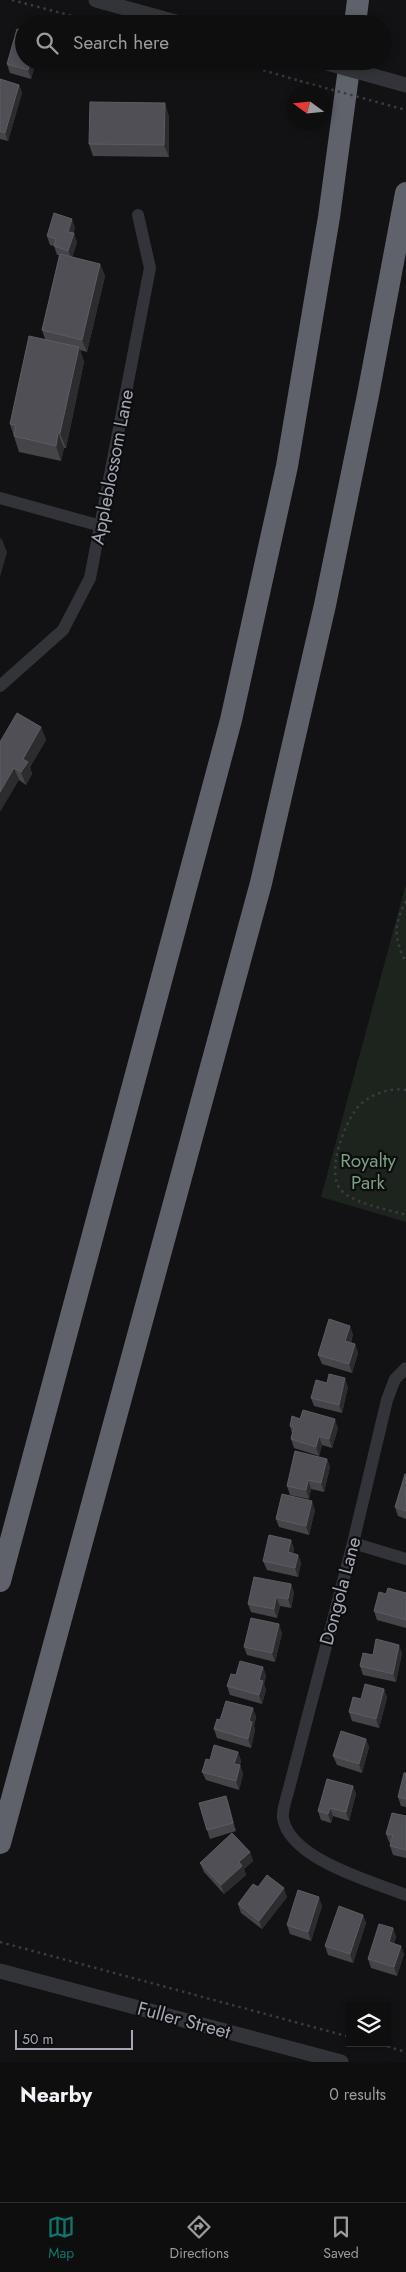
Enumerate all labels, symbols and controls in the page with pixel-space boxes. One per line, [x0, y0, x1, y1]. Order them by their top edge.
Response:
search box [15, 15, 391, 70]
icon: search [33, 29, 61, 57]
text: Search here [73, 29, 169, 56]
north arrow [286, 85, 331, 130]
street label: Appleblossom Lane [84, 387, 140, 547]
park label: Royalty Park [340, 1147, 396, 1196]
street label: Dongola Lane [313, 1534, 367, 1648]
street label: Fuller Street [135, 1995, 234, 2045]
map controls [346, 2002, 391, 2047]
button: layers [346, 2002, 391, 2047]
scale bar [15, 2027, 132, 2050]
text: 50 m [22, 2029, 53, 2049]
text: Nearby [20, 2080, 92, 2110]
text: 0 results [329, 2083, 386, 2106]
tab: Map [47, 2213, 75, 2263]
tab: Directions [170, 2213, 229, 2263]
tab: Saved [323, 2213, 359, 2263]

